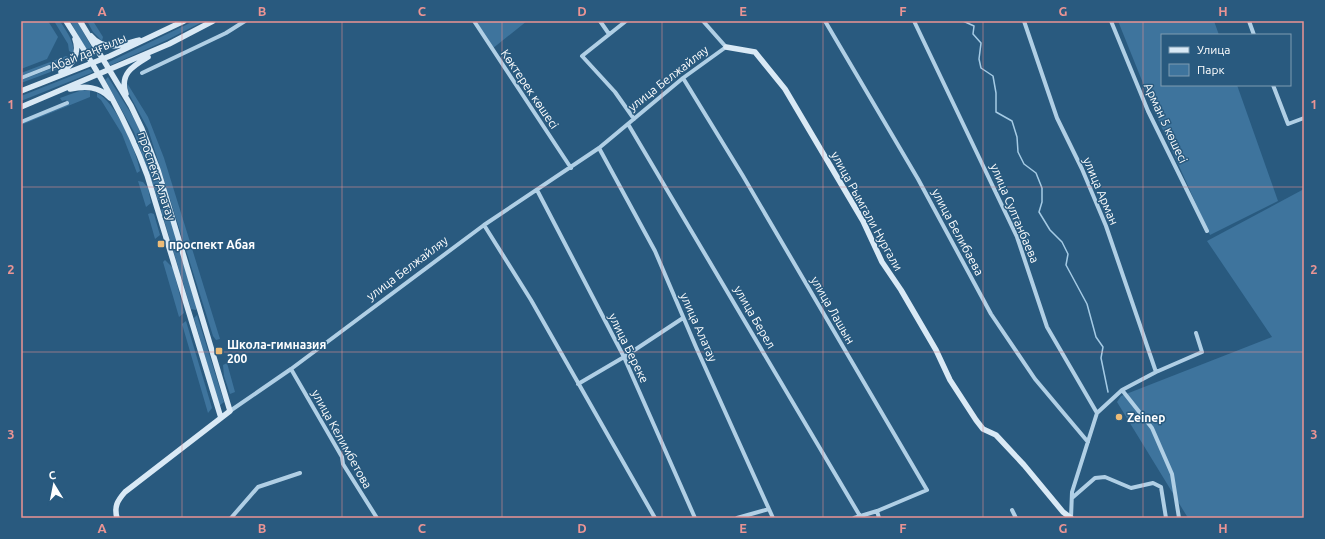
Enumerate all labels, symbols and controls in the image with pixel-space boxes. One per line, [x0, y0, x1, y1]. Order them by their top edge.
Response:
text: A [97, 4, 107, 18]
text: B [258, 4, 267, 18]
text: C [418, 4, 427, 18]
text: D [577, 4, 587, 18]
text: E [739, 4, 747, 18]
text: F [899, 4, 907, 18]
text: G [1059, 4, 1068, 18]
text: H [1218, 4, 1228, 18]
street label: Абай даңғылы [48, 31, 128, 73]
legend [1161, 34, 1291, 86]
street label: улица Белжайляу [625, 43, 711, 113]
text: Улица [1197, 43, 1230, 56]
street label: Көктерек көшесі [499, 47, 561, 131]
text: Парк [1197, 63, 1225, 76]
street label: Арман 5 көшесі [1142, 81, 1190, 165]
text: 1 [7, 97, 15, 111]
text: 1 [1310, 97, 1318, 111]
street label: проспект Алатау [136, 130, 178, 222]
street label: улица Рымгали Нургали [829, 149, 905, 273]
street label: улица Арман [1081, 155, 1121, 227]
street label: улица Султанбаева [988, 161, 1042, 265]
street label: улица Белибаева [930, 186, 986, 278]
street label: улица Белжайляу [364, 233, 450, 303]
place label: проспект Абая [169, 238, 255, 251]
marker: проспект Абая [156, 239, 166, 249]
text: 2 [7, 262, 15, 276]
text: 2 [1310, 262, 1318, 276]
street label: улица Лашын [808, 274, 858, 346]
street label: улица Берел [732, 283, 778, 351]
street label: улица Алатау [678, 290, 720, 364]
street label: улица Береке [607, 311, 651, 385]
place label: Школа-гимназия 200 [227, 338, 326, 365]
marker: Школа-гимназия 200 [214, 346, 224, 356]
street label: улица Келимбетова [309, 387, 375, 491]
place label: Zeinep [1127, 411, 1165, 424]
marker: Zeinep [1114, 412, 1124, 422]
text: 3 [7, 427, 15, 441]
text: 3 [1310, 427, 1318, 441]
north arrow [34, 465, 74, 505]
text: С [48, 469, 57, 482]
text: A [97, 521, 107, 535]
text: B [258, 521, 267, 535]
text: C [418, 521, 427, 535]
text: D [577, 521, 587, 535]
text: E [739, 521, 747, 535]
text: F [899, 521, 907, 535]
text: G [1059, 521, 1068, 535]
text: H [1218, 521, 1228, 535]

